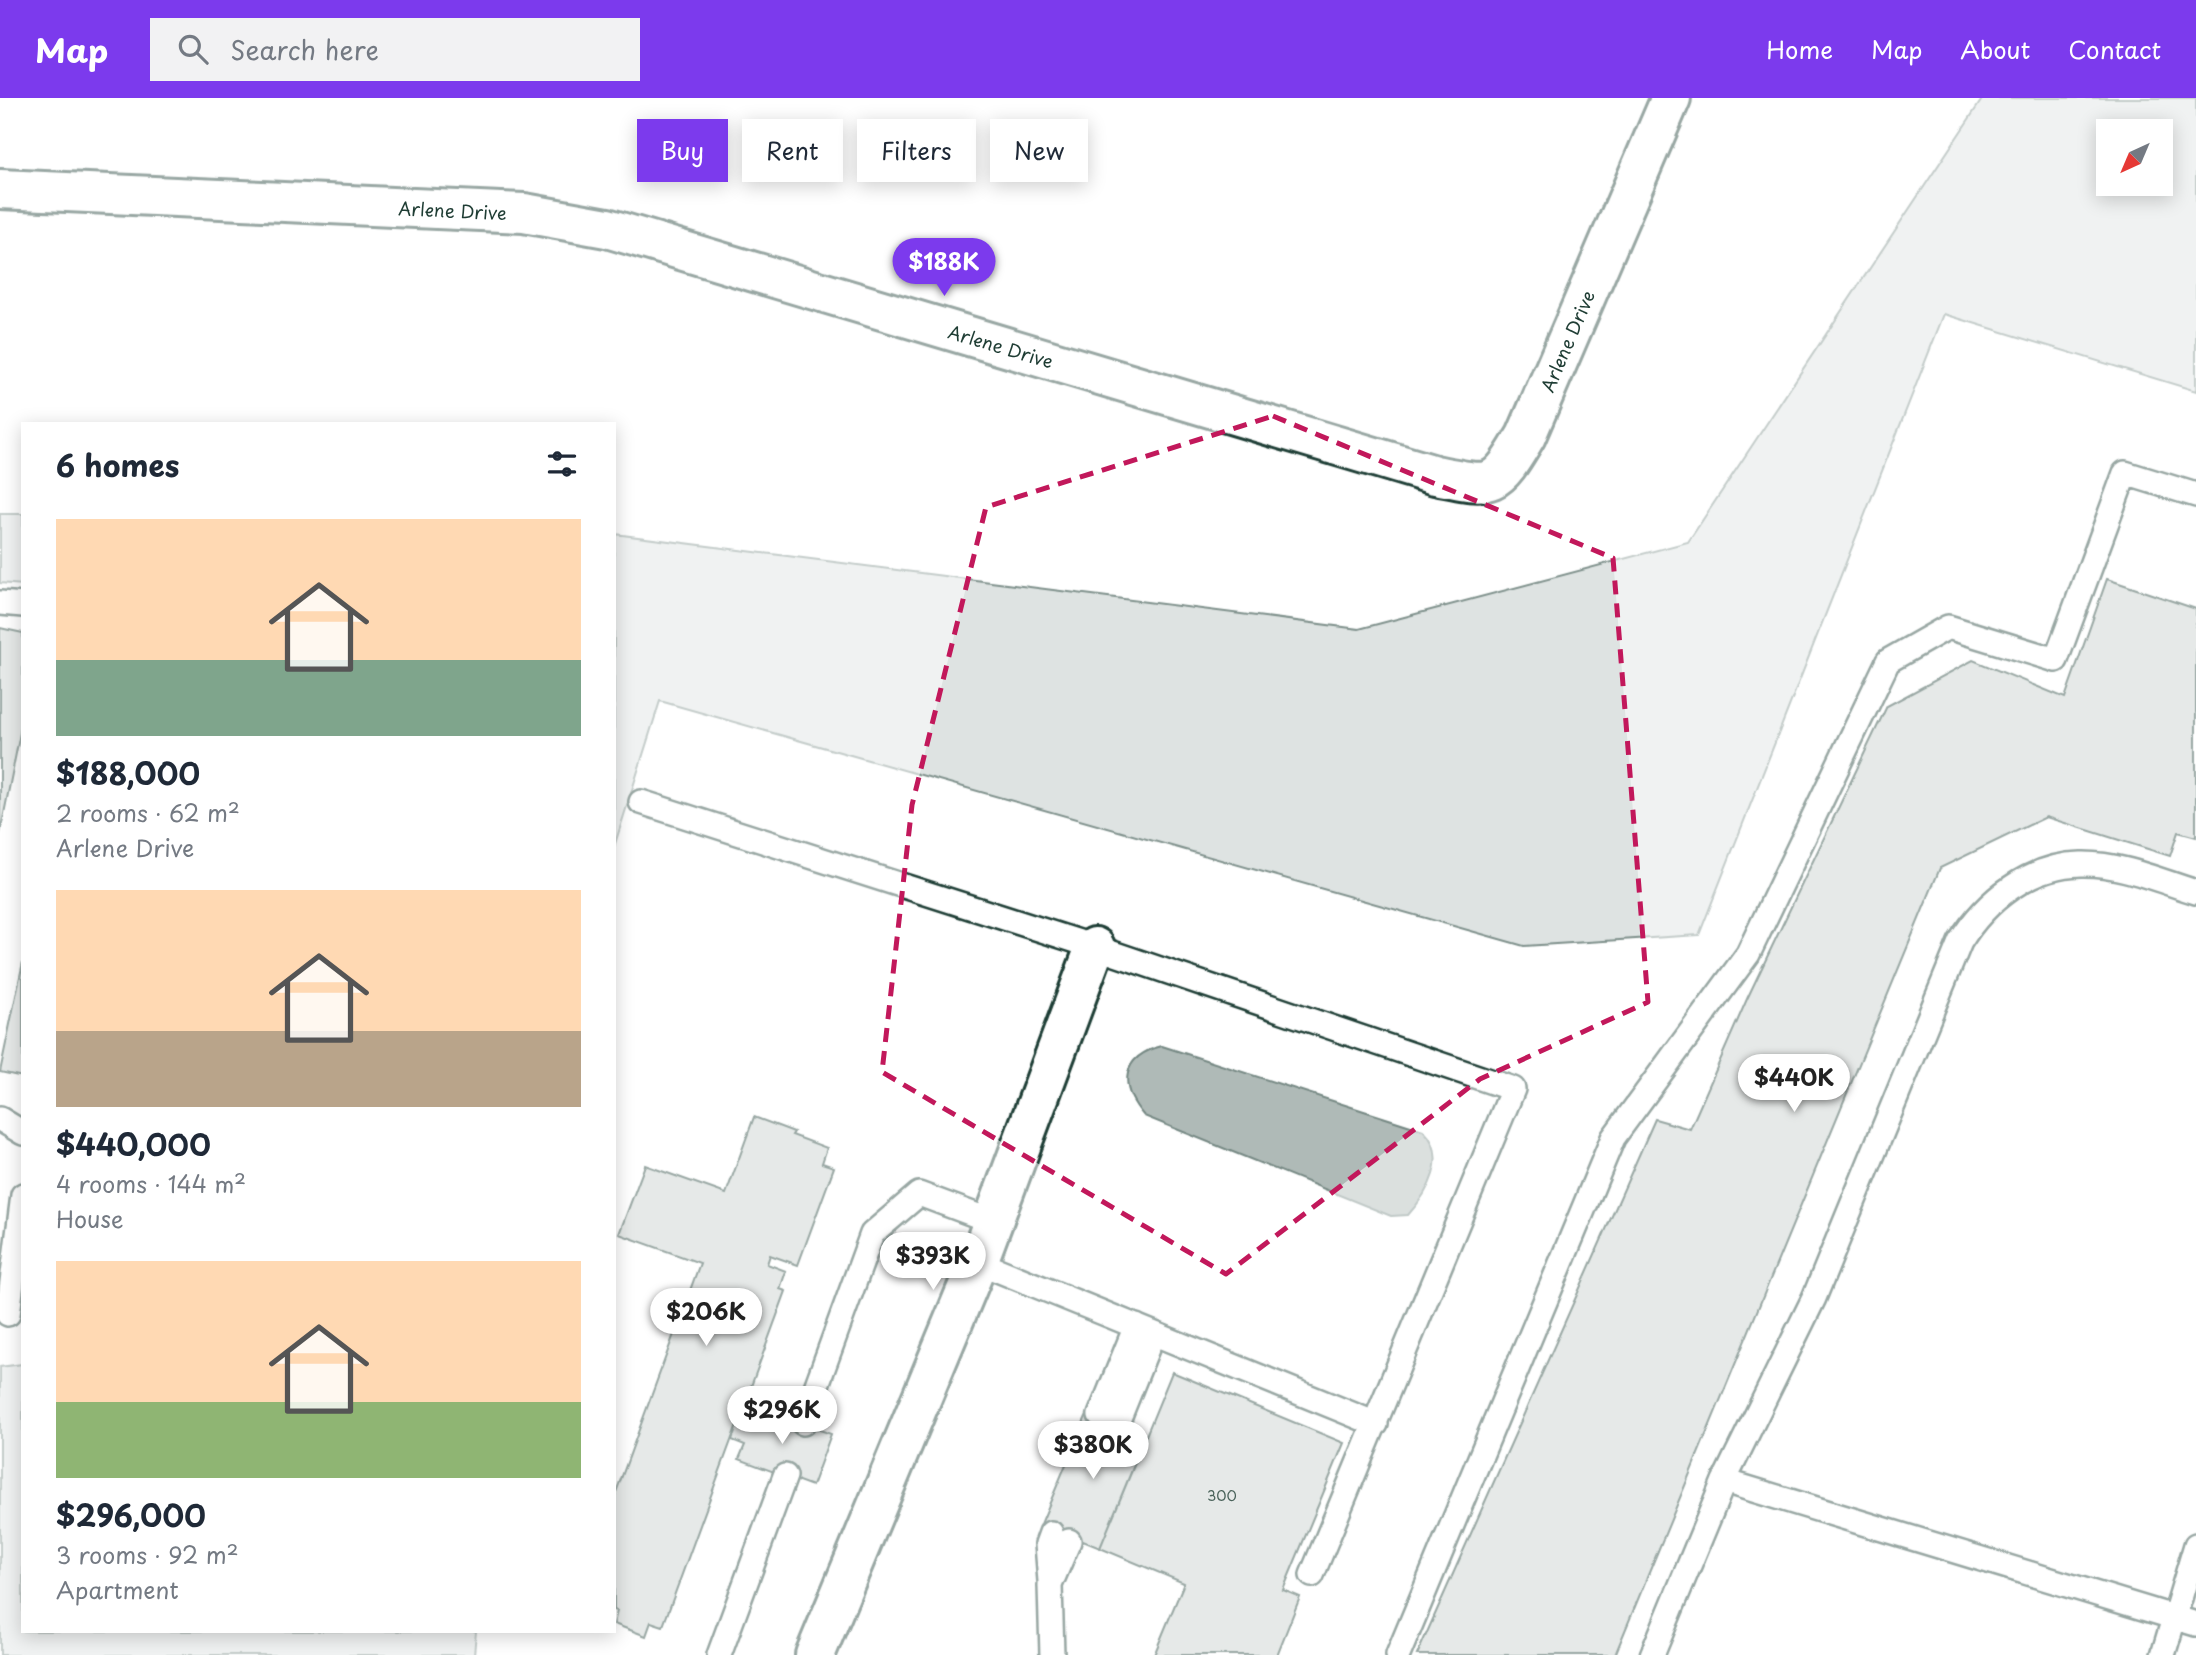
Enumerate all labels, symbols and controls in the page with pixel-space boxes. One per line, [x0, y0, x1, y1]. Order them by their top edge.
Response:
search box [150, 18, 640, 81]
text: Map [35, 24, 108, 74]
icon: search [174, 30, 212, 68]
text: Search here [230, 30, 379, 69]
text: Home [1766, 31, 1833, 67]
text: Map [1871, 31, 1922, 67]
text: About [1960, 31, 2030, 67]
text: Contact [2068, 31, 2161, 67]
chip: Buy [637, 119, 728, 182]
chip: Rent [742, 119, 843, 182]
chip: Filters [857, 119, 976, 182]
chip: New [990, 119, 1088, 182]
north arrow [2096, 119, 2174, 196]
map controls [2096, 119, 2173, 196]
street label: Arlene Drive [398, 194, 507, 226]
pin: $188K [895, 238, 993, 298]
text: $188K [909, 243, 979, 278]
street label: Arlene Drive [1533, 286, 1601, 396]
street label: Arlene Drive [945, 317, 1057, 374]
text: 6 homes [56, 442, 179, 487]
icon: filters [543, 445, 581, 483]
icon: home [256, 564, 382, 690]
text: $188,000 [56, 750, 200, 795]
text: 2 rooms · 62 m² [56, 795, 240, 830]
text: Arlene Drive [56, 830, 194, 865]
icon: home [256, 935, 382, 1061]
pin: $440K [1745, 1054, 1843, 1114]
text: $440K [1754, 1059, 1834, 1094]
text: $440,000 [56, 1121, 211, 1166]
text: 4 rooms · 144 m² [56, 1166, 246, 1201]
text: House [56, 1201, 123, 1236]
pin: $393K [884, 1232, 982, 1292]
text: $393K [896, 1237, 970, 1272]
pin: $206K [657, 1288, 755, 1348]
text: $206K [666, 1293, 746, 1328]
icon: home [256, 1306, 382, 1432]
pin: $296K [733, 1386, 831, 1446]
text: $296K [743, 1391, 821, 1426]
pin: $380K [1044, 1422, 1142, 1481]
text: $380K [1054, 1426, 1132, 1461]
house number: 300 [1207, 1485, 1237, 1506]
text: $296,000 [56, 1492, 206, 1537]
text: 3 rooms · 92 m² [56, 1537, 239, 1572]
text: Apartment [56, 1572, 179, 1607]

